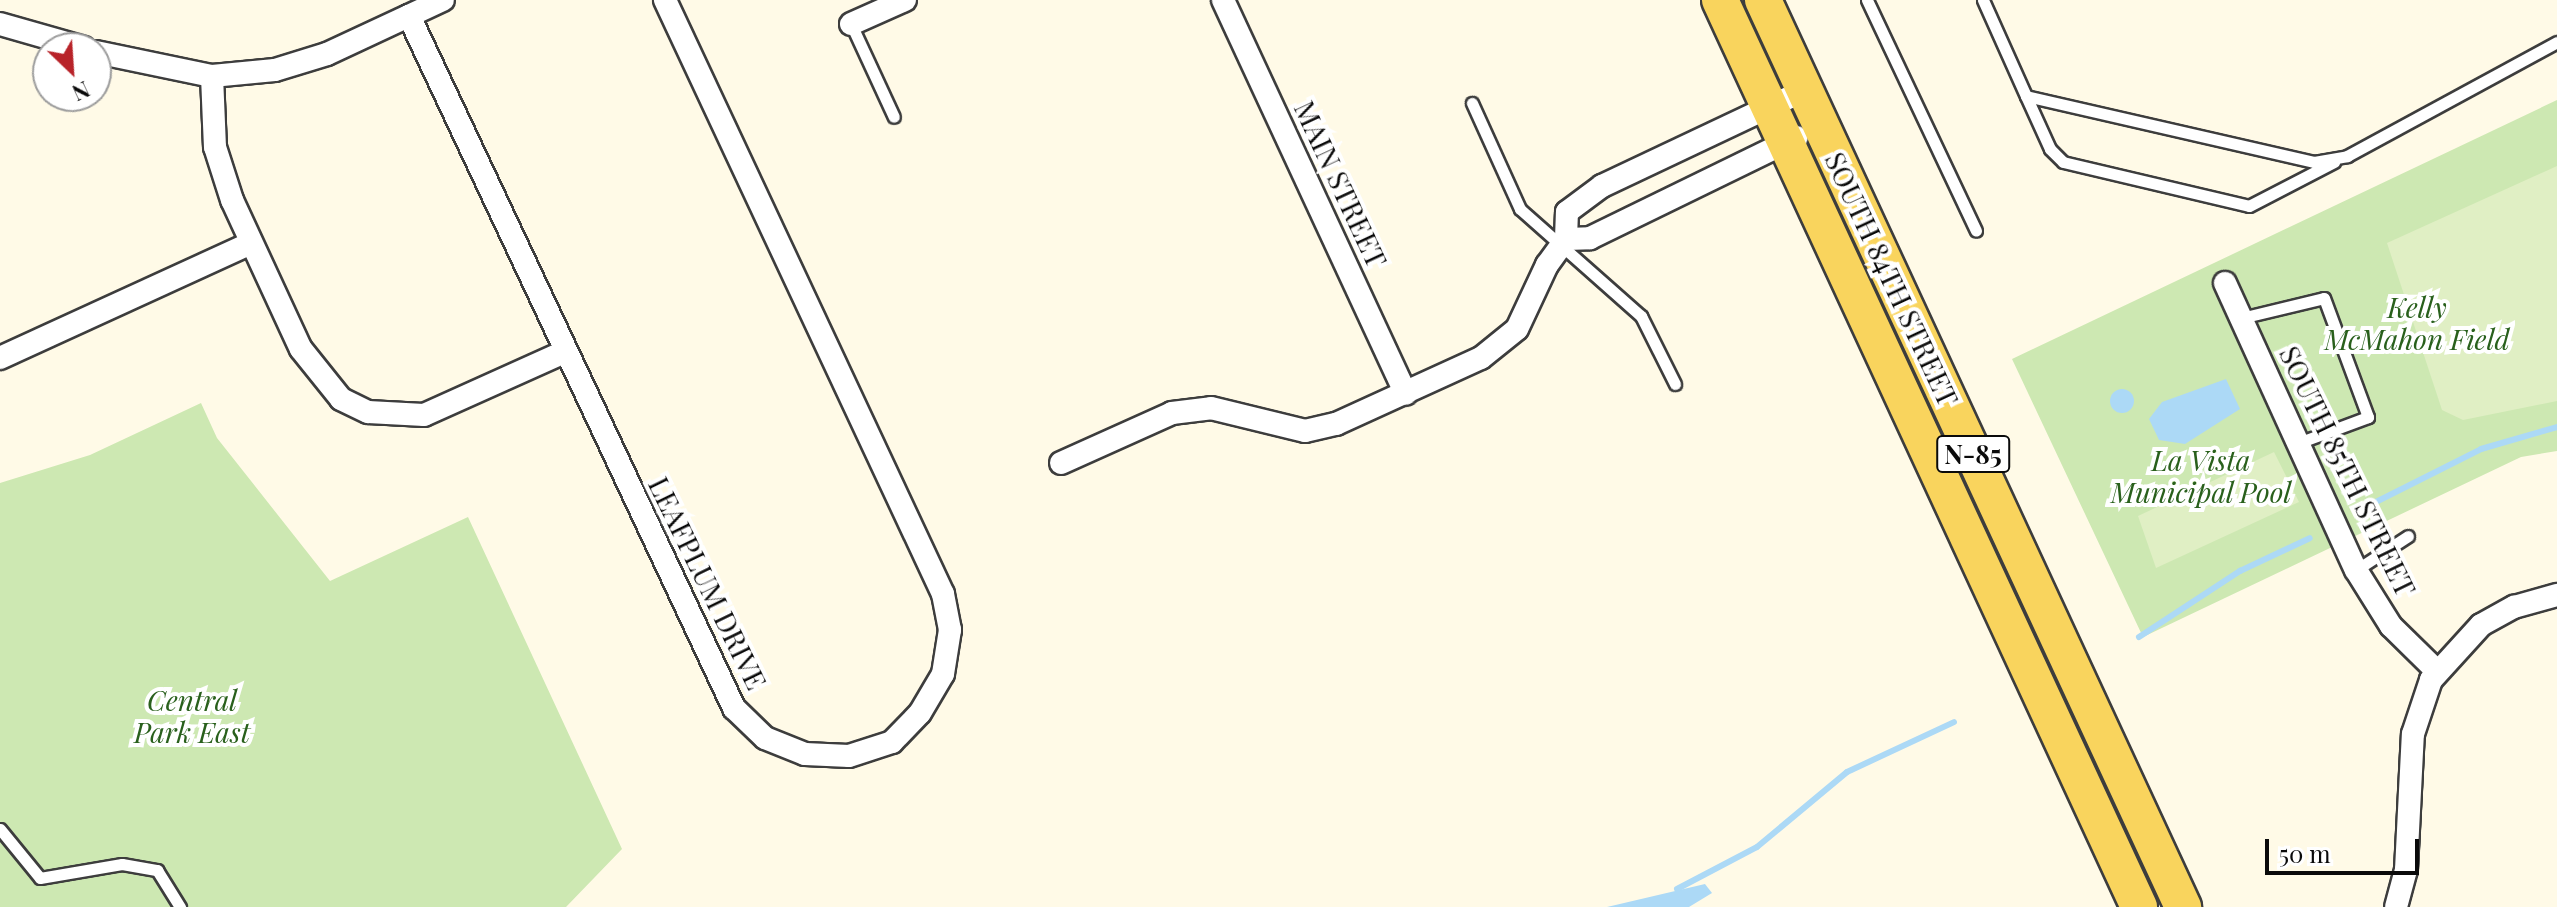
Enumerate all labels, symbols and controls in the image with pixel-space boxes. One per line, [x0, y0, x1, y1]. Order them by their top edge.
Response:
north arrow [32, 32, 112, 112]
text: N [68, 75, 95, 109]
street label: MAIN STREET [1288, 95, 1394, 273]
street label: SOUTH 84TH STREET [1818, 147, 1966, 411]
park label: Kelly McMahon Field [2324, 290, 2510, 356]
street label: SOUTH 85TH STREET [2273, 340, 2423, 602]
road number: N-85 [1935, 432, 2011, 476]
park label: La Vista Municipal Pool [2110, 443, 2292, 509]
street label: LEAFPLUM DRIVE [642, 471, 774, 695]
park label: Central Park East [134, 683, 250, 749]
scale bar [2269, 823, 2423, 873]
text: 50 m [2279, 837, 2331, 869]

